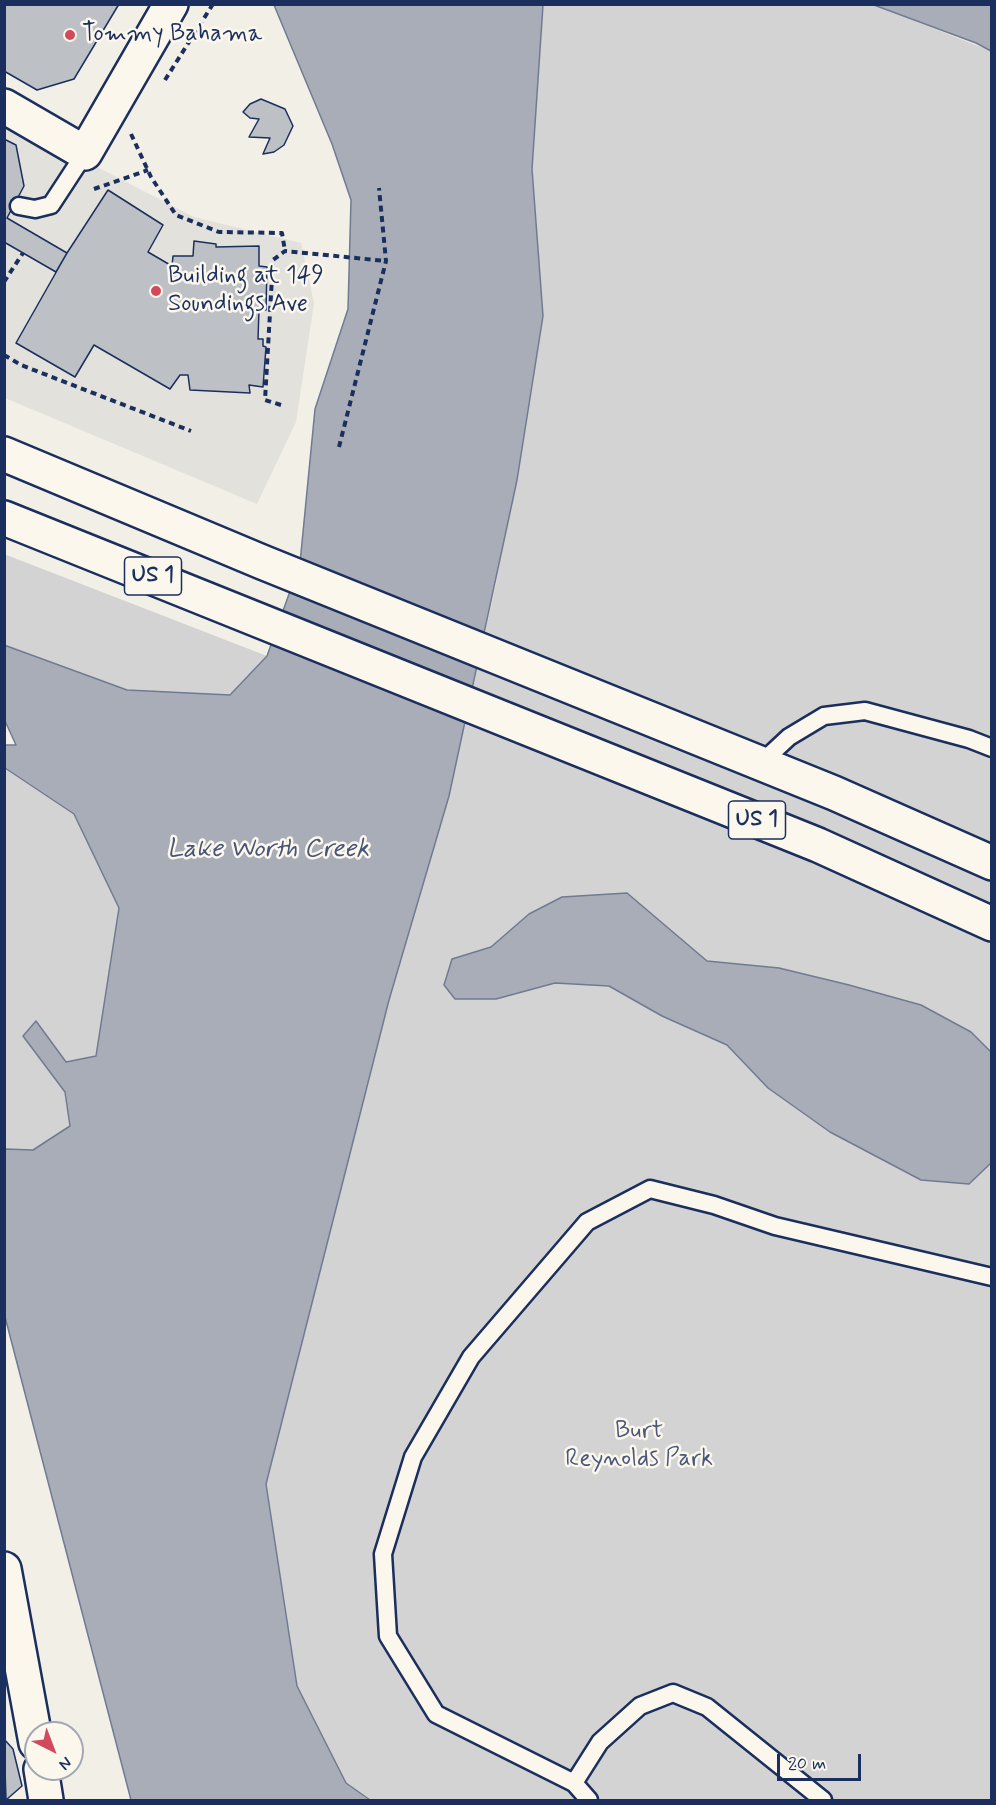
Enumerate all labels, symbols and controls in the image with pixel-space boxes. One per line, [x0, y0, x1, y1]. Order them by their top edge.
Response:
place label: Tommy Bahama [82, 21, 262, 49]
marker: Tommy Bahama [63, 28, 77, 42]
place label: Building at 149 Soundings Ave [168, 263, 324, 319]
marker: Building at 149 Soundings Ave [149, 284, 163, 298]
road number: US 1 [124, 557, 182, 595]
road number: US 1 [728, 801, 786, 839]
water label: Lake Worth Creek [167, 835, 369, 867]
park label: Burt Reynolds Park [565, 1418, 713, 1474]
north arrow [24, 1721, 84, 1781]
scale bar [780, 1742, 864, 1780]
text: N [54, 1752, 76, 1775]
text: 20 m [788, 1752, 826, 1776]

